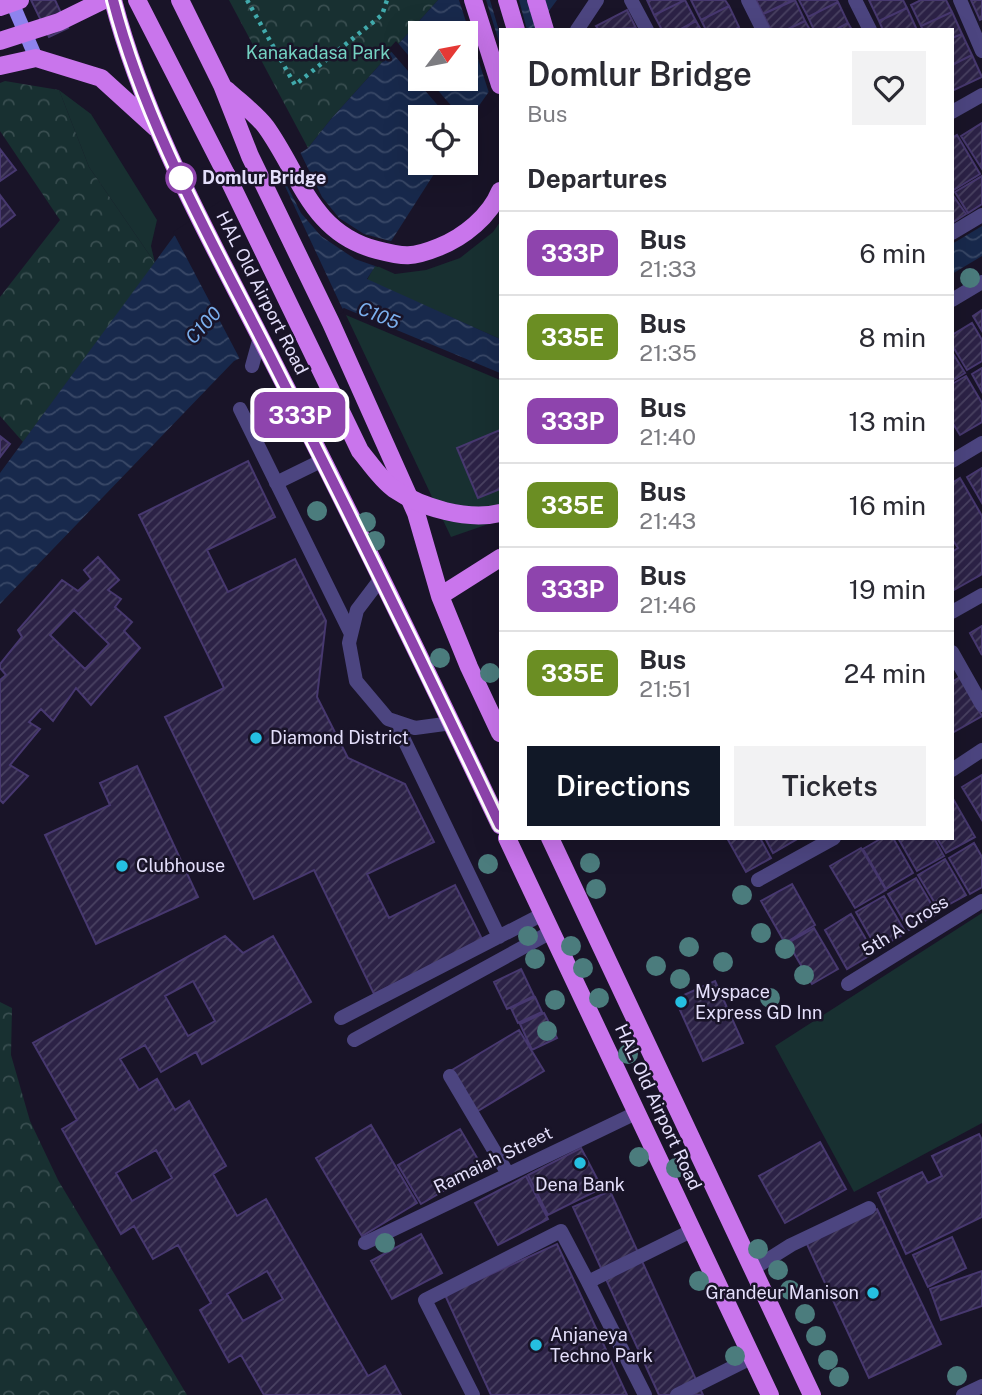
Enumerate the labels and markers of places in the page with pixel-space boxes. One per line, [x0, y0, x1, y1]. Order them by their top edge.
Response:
marker: Domlur Bridge [166, 163, 196, 193]
place label: Domlur Bridge [202, 167, 326, 188]
place label: Diamond District [270, 727, 409, 748]
marker: Diamond District [248, 730, 264, 746]
place label: Clubhouse [136, 855, 225, 876]
marker: Clubhouse [114, 858, 130, 874]
place label: Myspace Express GD Inn [695, 981, 822, 1023]
marker: Myspace Express GD Inn [673, 994, 689, 1010]
marker: Dena Bank [572, 1155, 588, 1171]
place label: Dena Bank [535, 1174, 625, 1195]
place label: Grandeur Manison [706, 1282, 859, 1303]
marker: Grandeur Manison [865, 1285, 881, 1301]
place label: Anjaneya Techno Park [550, 1324, 653, 1366]
marker: Anjaneya Techno Park [528, 1337, 544, 1353]

